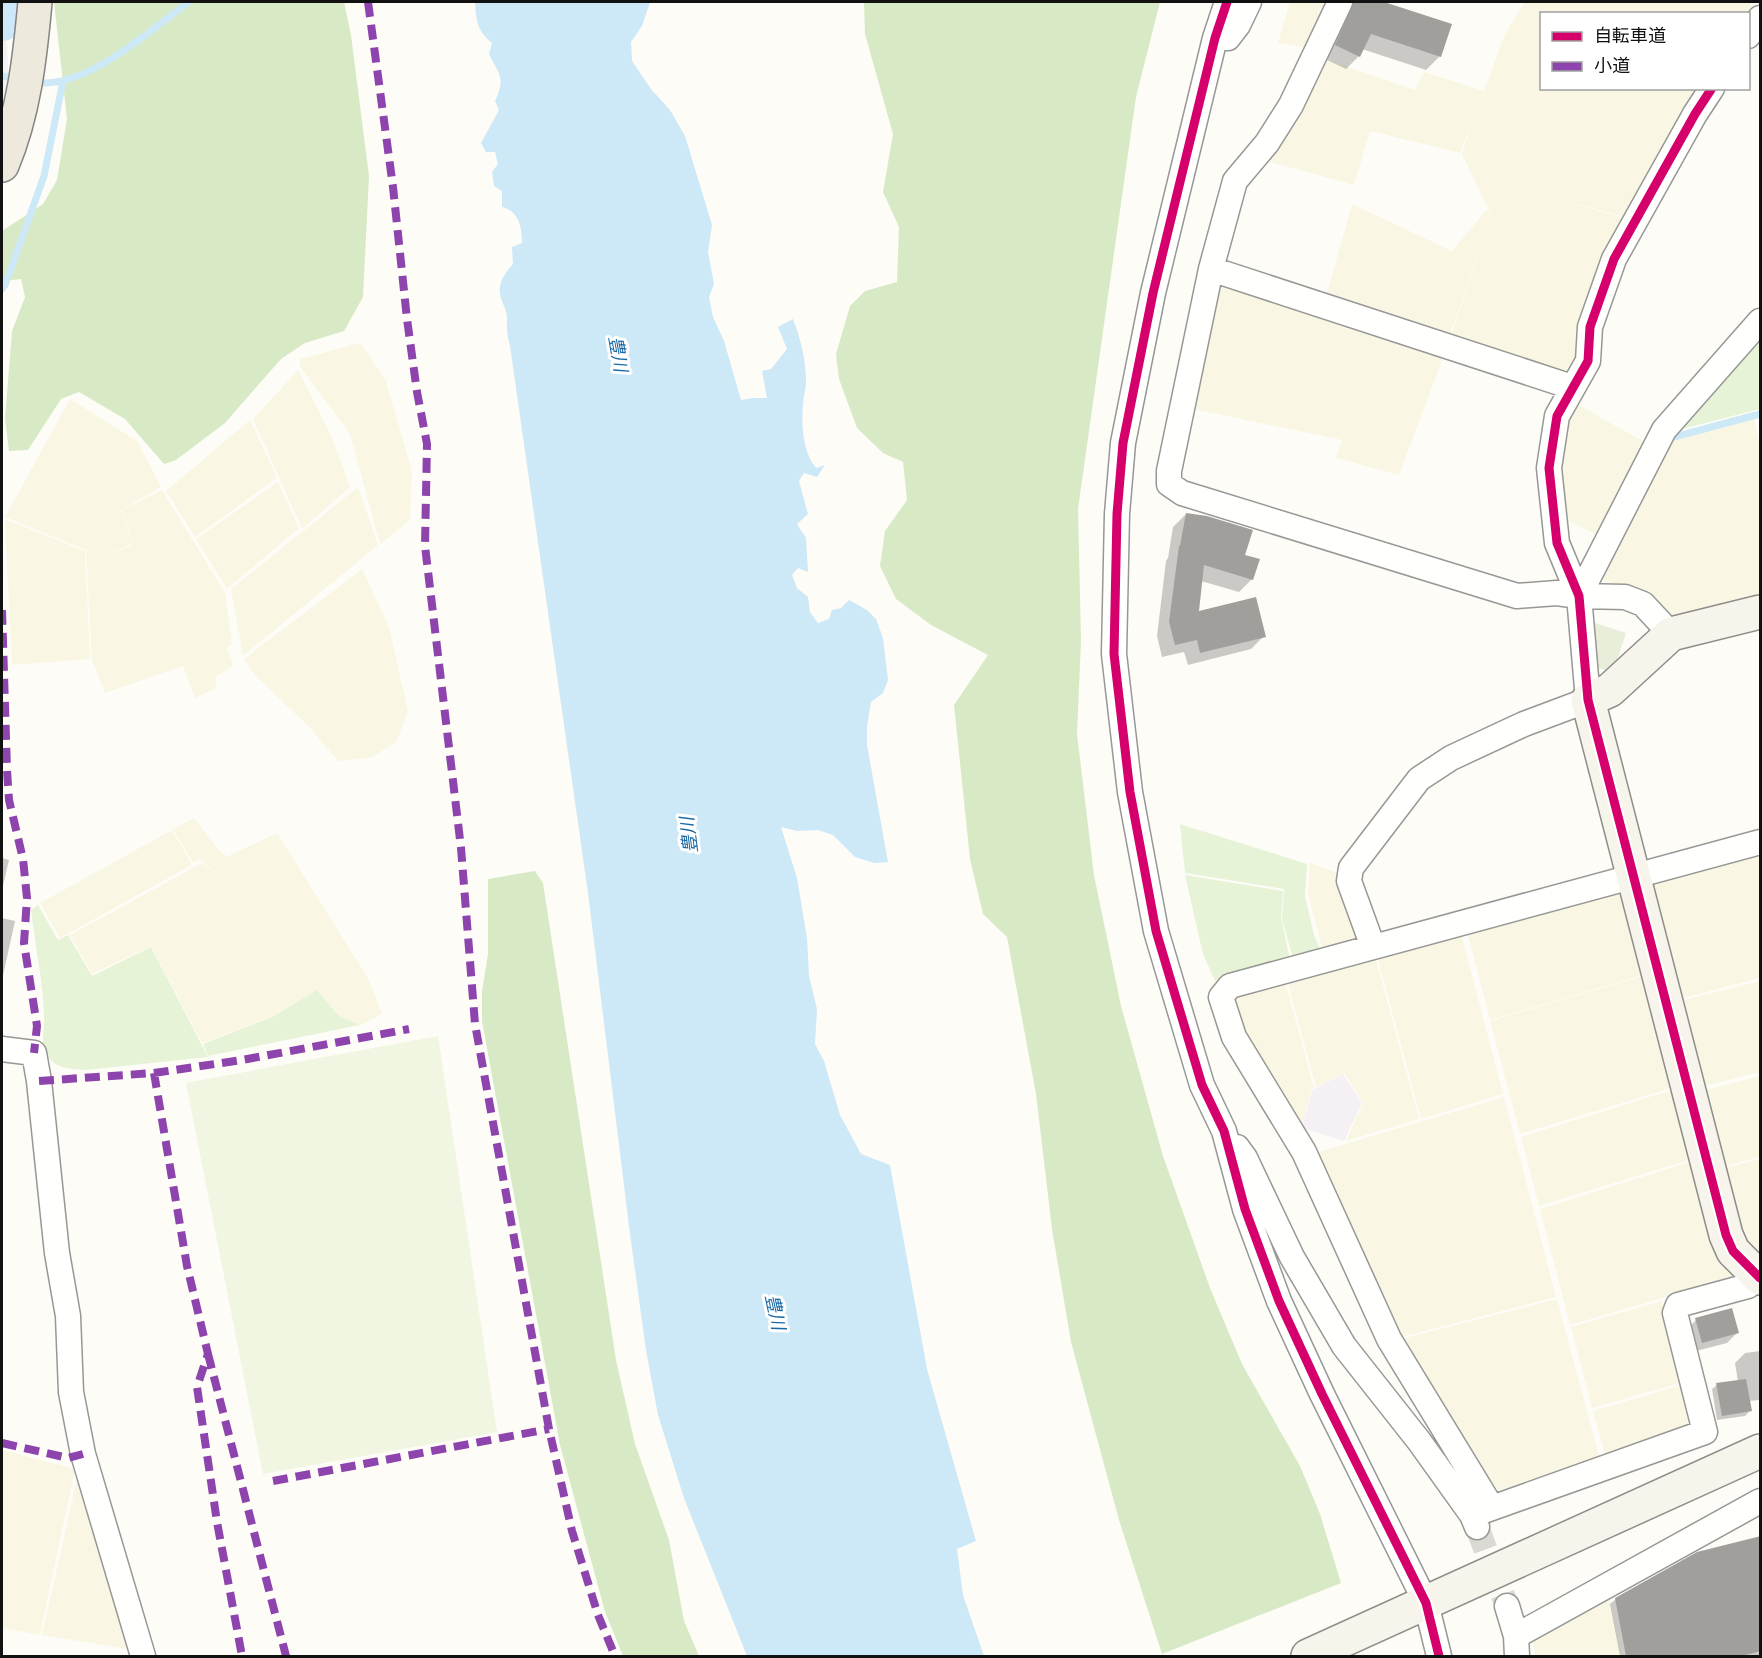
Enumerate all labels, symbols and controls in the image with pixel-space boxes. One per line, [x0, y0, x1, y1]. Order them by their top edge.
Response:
legend [1540, 12, 1750, 90]
text: 自転車道 [1594, 25, 1666, 47]
text: 小道 [1594, 55, 1630, 77]
water label: 豊川 [604, 334, 632, 376]
water label: 豊川 [676, 814, 702, 854]
water label: 豊川 [760, 1292, 790, 1334]

